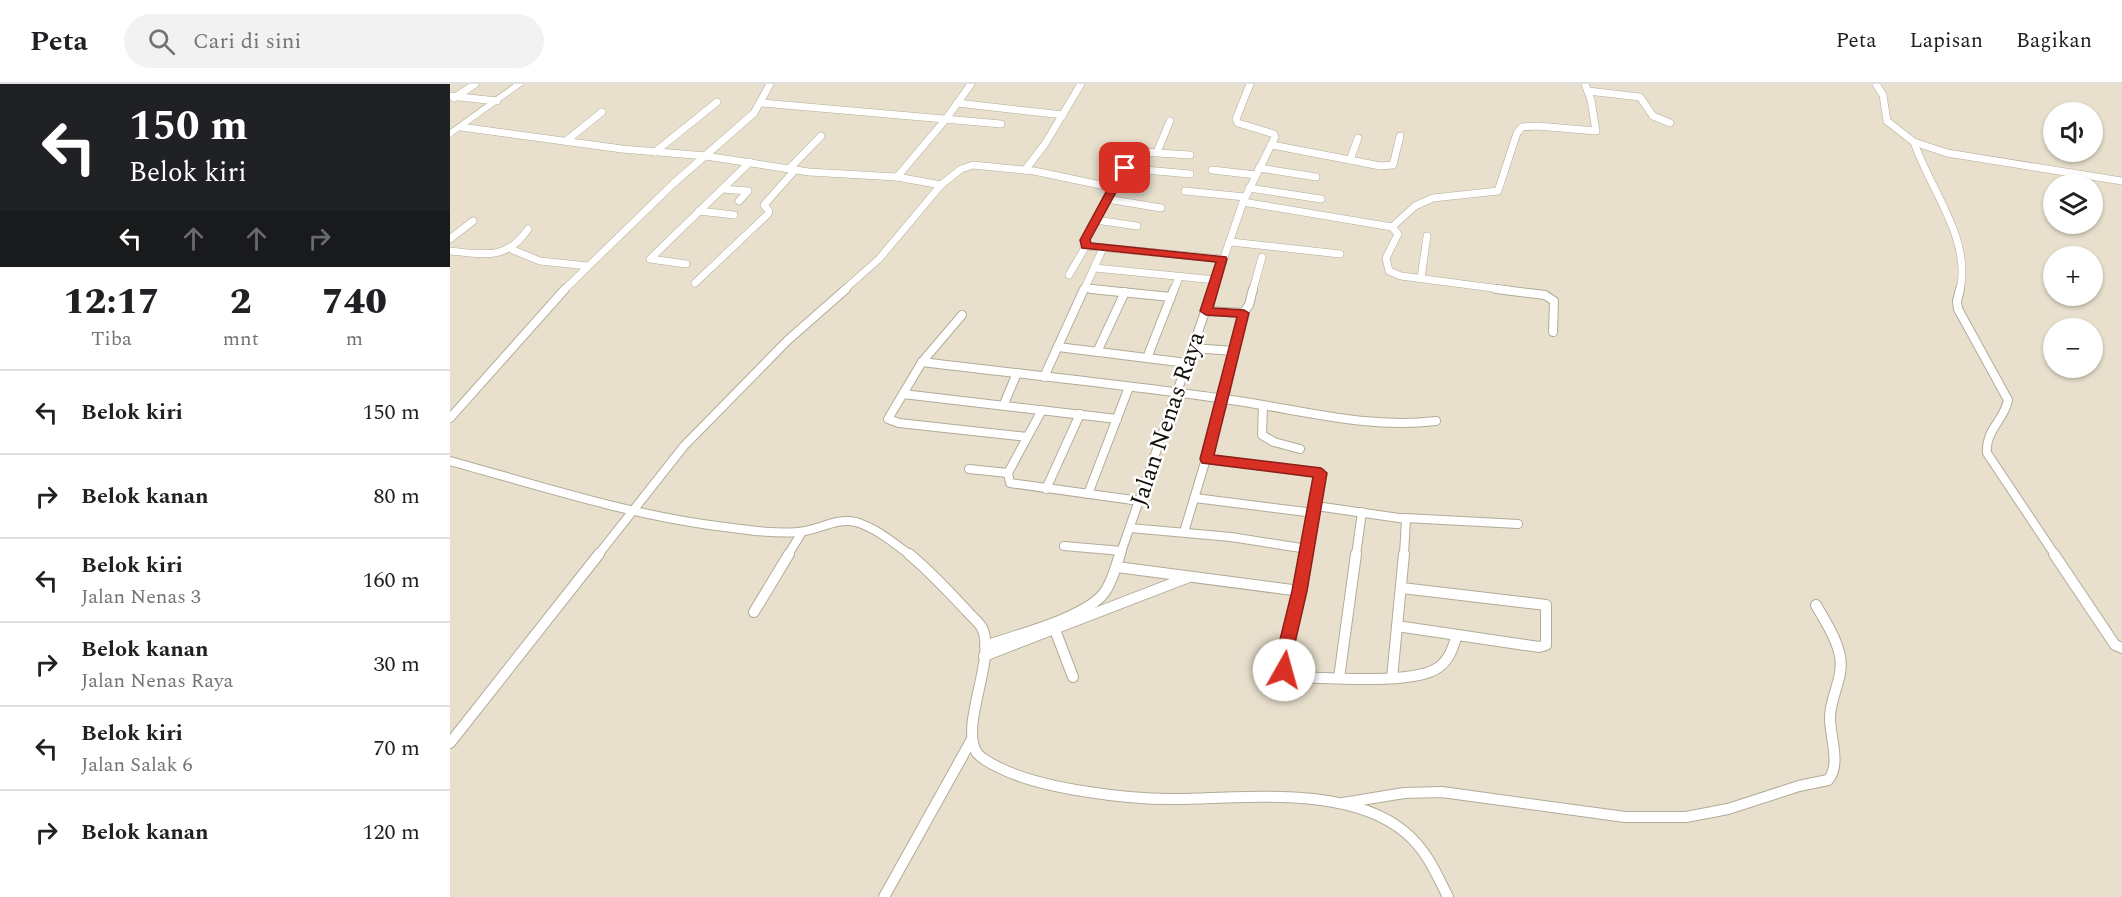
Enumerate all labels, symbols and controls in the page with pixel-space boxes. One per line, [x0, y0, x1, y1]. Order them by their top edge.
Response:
search box [124, 14, 544, 68]
text: Peta [30, 20, 88, 63]
icon: search [145, 25, 178, 58]
text: Cari di sini [193, 25, 301, 58]
text: Peta [1836, 25, 1876, 57]
text: Lapisan [1909, 25, 1983, 57]
text: Bagikan [2016, 25, 2092, 57]
text: 150 m [129, 95, 248, 158]
map controls [2043, 102, 2103, 378]
button: sound [2043, 102, 2103, 162]
icon: left [30, 108, 108, 186]
pin [1099, 142, 1150, 193]
icon: arrive [1108, 151, 1141, 184]
text: Belok kiri [129, 152, 247, 194]
button: layers [2043, 174, 2103, 234]
icon: left [114, 222, 147, 255]
icon: ahead [177, 222, 210, 255]
icon: ahead [240, 222, 273, 255]
icon: right [303, 222, 336, 255]
button: + [2043, 246, 2103, 306]
text: 12:17 [63, 275, 160, 330]
text: 2 [230, 275, 252, 330]
text: 740 [322, 275, 387, 330]
button: − [2043, 318, 2103, 378]
text: Tiba [91, 324, 132, 354]
text: mnt [223, 324, 259, 354]
text: m [346, 324, 363, 354]
street label: Jalan Nenas Raya [1121, 327, 1215, 511]
icon: left [30, 396, 63, 429]
text: Belok kiri [81, 396, 183, 429]
text: 150 m [363, 396, 420, 429]
icon: right [30, 480, 63, 513]
text: Belok kanan [81, 480, 209, 513]
text: 80 m [374, 480, 420, 513]
text: Belok kiri [81, 549, 183, 582]
icon: left [30, 564, 63, 597]
text: 160 m [363, 564, 420, 597]
text: Jalan Nenas 3 [81, 582, 201, 612]
text: Belok kanan [81, 633, 209, 666]
position arrow [1252, 638, 1316, 702]
icon: right [30, 648, 63, 681]
text: 30 m [374, 648, 420, 681]
text: Jalan Nenas Raya [81, 666, 233, 696]
text: Belok kiri [81, 717, 183, 750]
icon: left [30, 732, 63, 765]
text: 70 m [374, 732, 420, 765]
text: Jalan Salak 6 [81, 750, 193, 780]
icon: right [30, 816, 63, 849]
text: Belok kanan [81, 816, 209, 849]
text: 120 m [363, 816, 420, 849]

